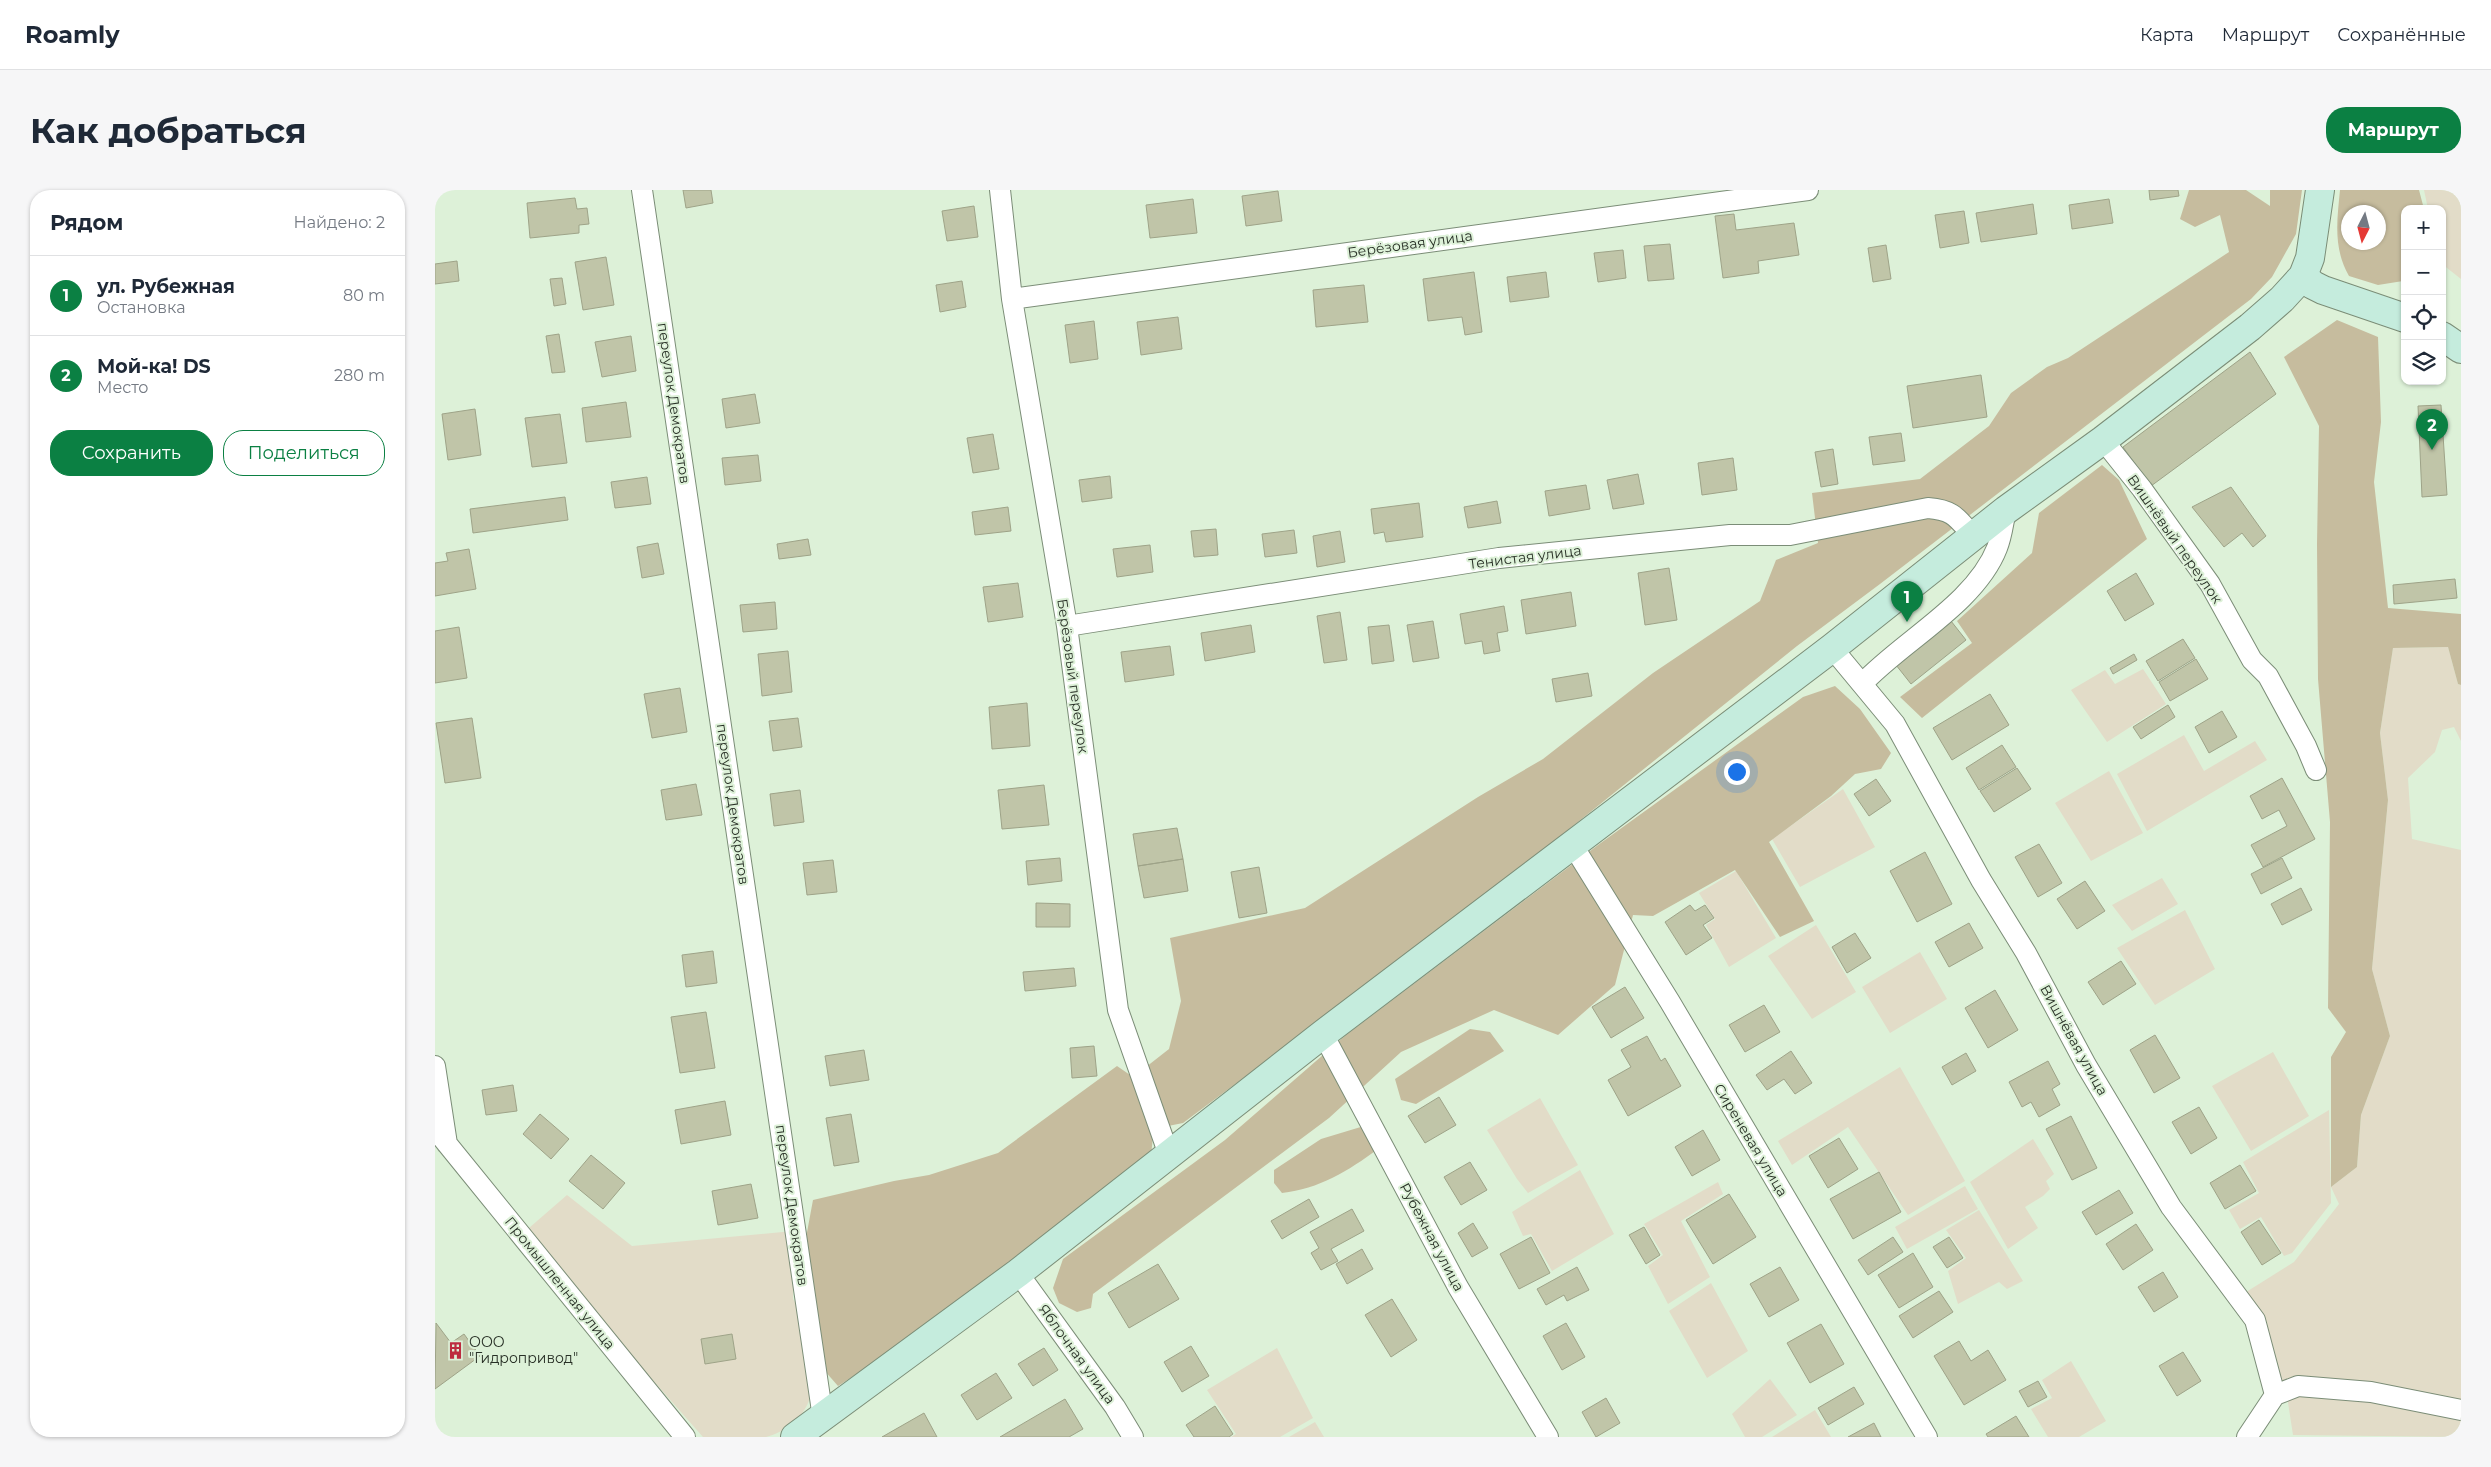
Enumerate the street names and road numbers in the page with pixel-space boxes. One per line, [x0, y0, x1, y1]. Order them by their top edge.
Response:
street label: Берёзовая улица [1346, 226, 1474, 262]
street label: переулок Демократов [654, 321, 694, 485]
street label: Вишнёвый переулок [2124, 471, 2226, 607]
street label: Тенистая улица [1468, 541, 1582, 573]
street label: Берёзовый переулок [1053, 598, 1093, 754]
street label: переулок Демократов [713, 722, 753, 886]
street label: Вишнёвая улица [2036, 982, 2112, 1098]
street label: Сиреневая улица [1710, 1080, 1792, 1200]
street label: переулок Демократов [772, 1123, 812, 1287]
street label: Рубежная улица [1396, 1180, 1468, 1294]
street label: Промышленная улица [501, 1213, 619, 1353]
street label: Яблочная улица [1035, 1301, 1119, 1407]

